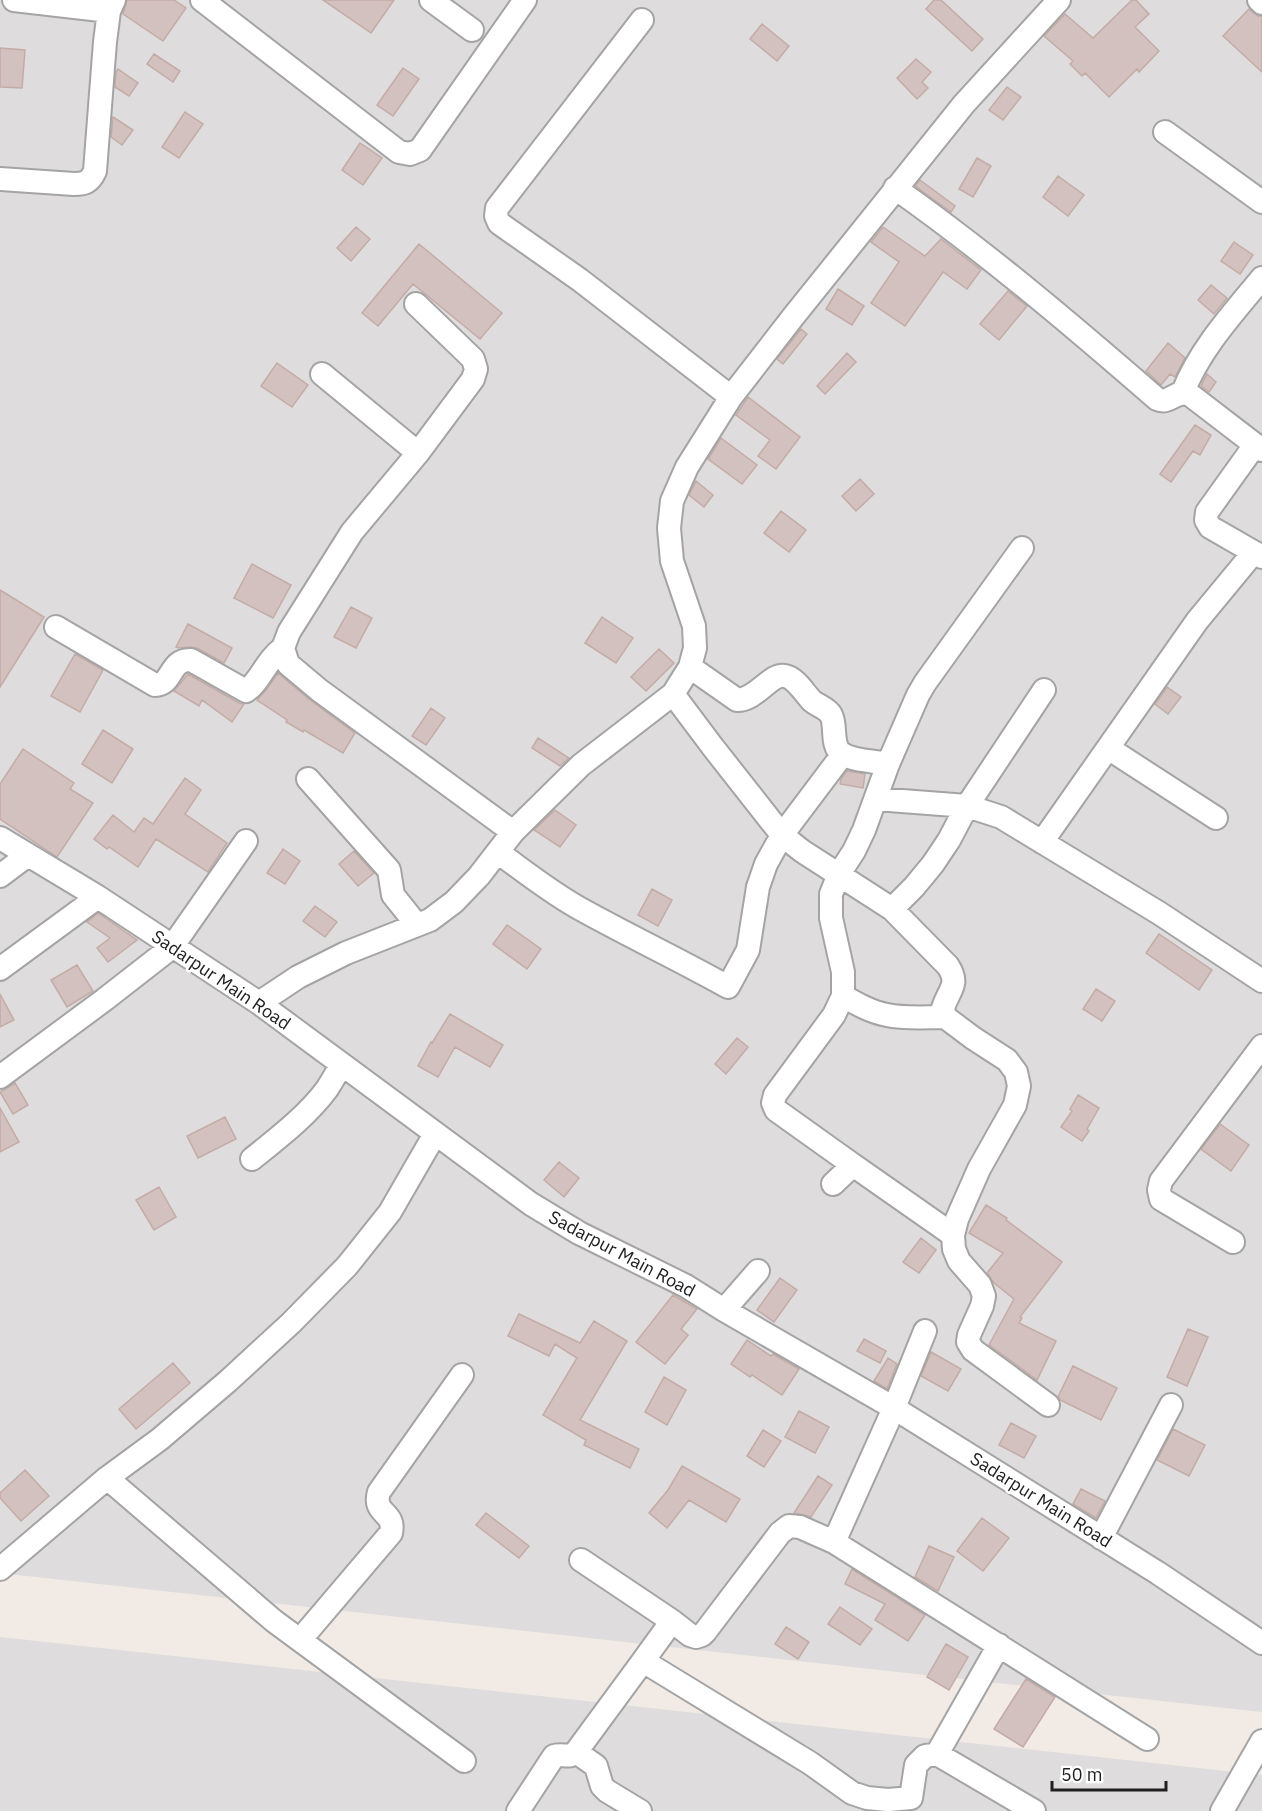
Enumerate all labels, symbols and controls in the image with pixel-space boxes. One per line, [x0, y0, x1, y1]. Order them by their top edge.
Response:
street label: Sadarpur Main Road [147, 925, 295, 1035]
street label: Sadarpur Main Road [545, 1205, 700, 1302]
street label: Sadarpur Main Road [966, 1447, 1116, 1552]
scale bar [1052, 1754, 1166, 1792]
text: 50 m [1061, 1763, 1103, 1786]

